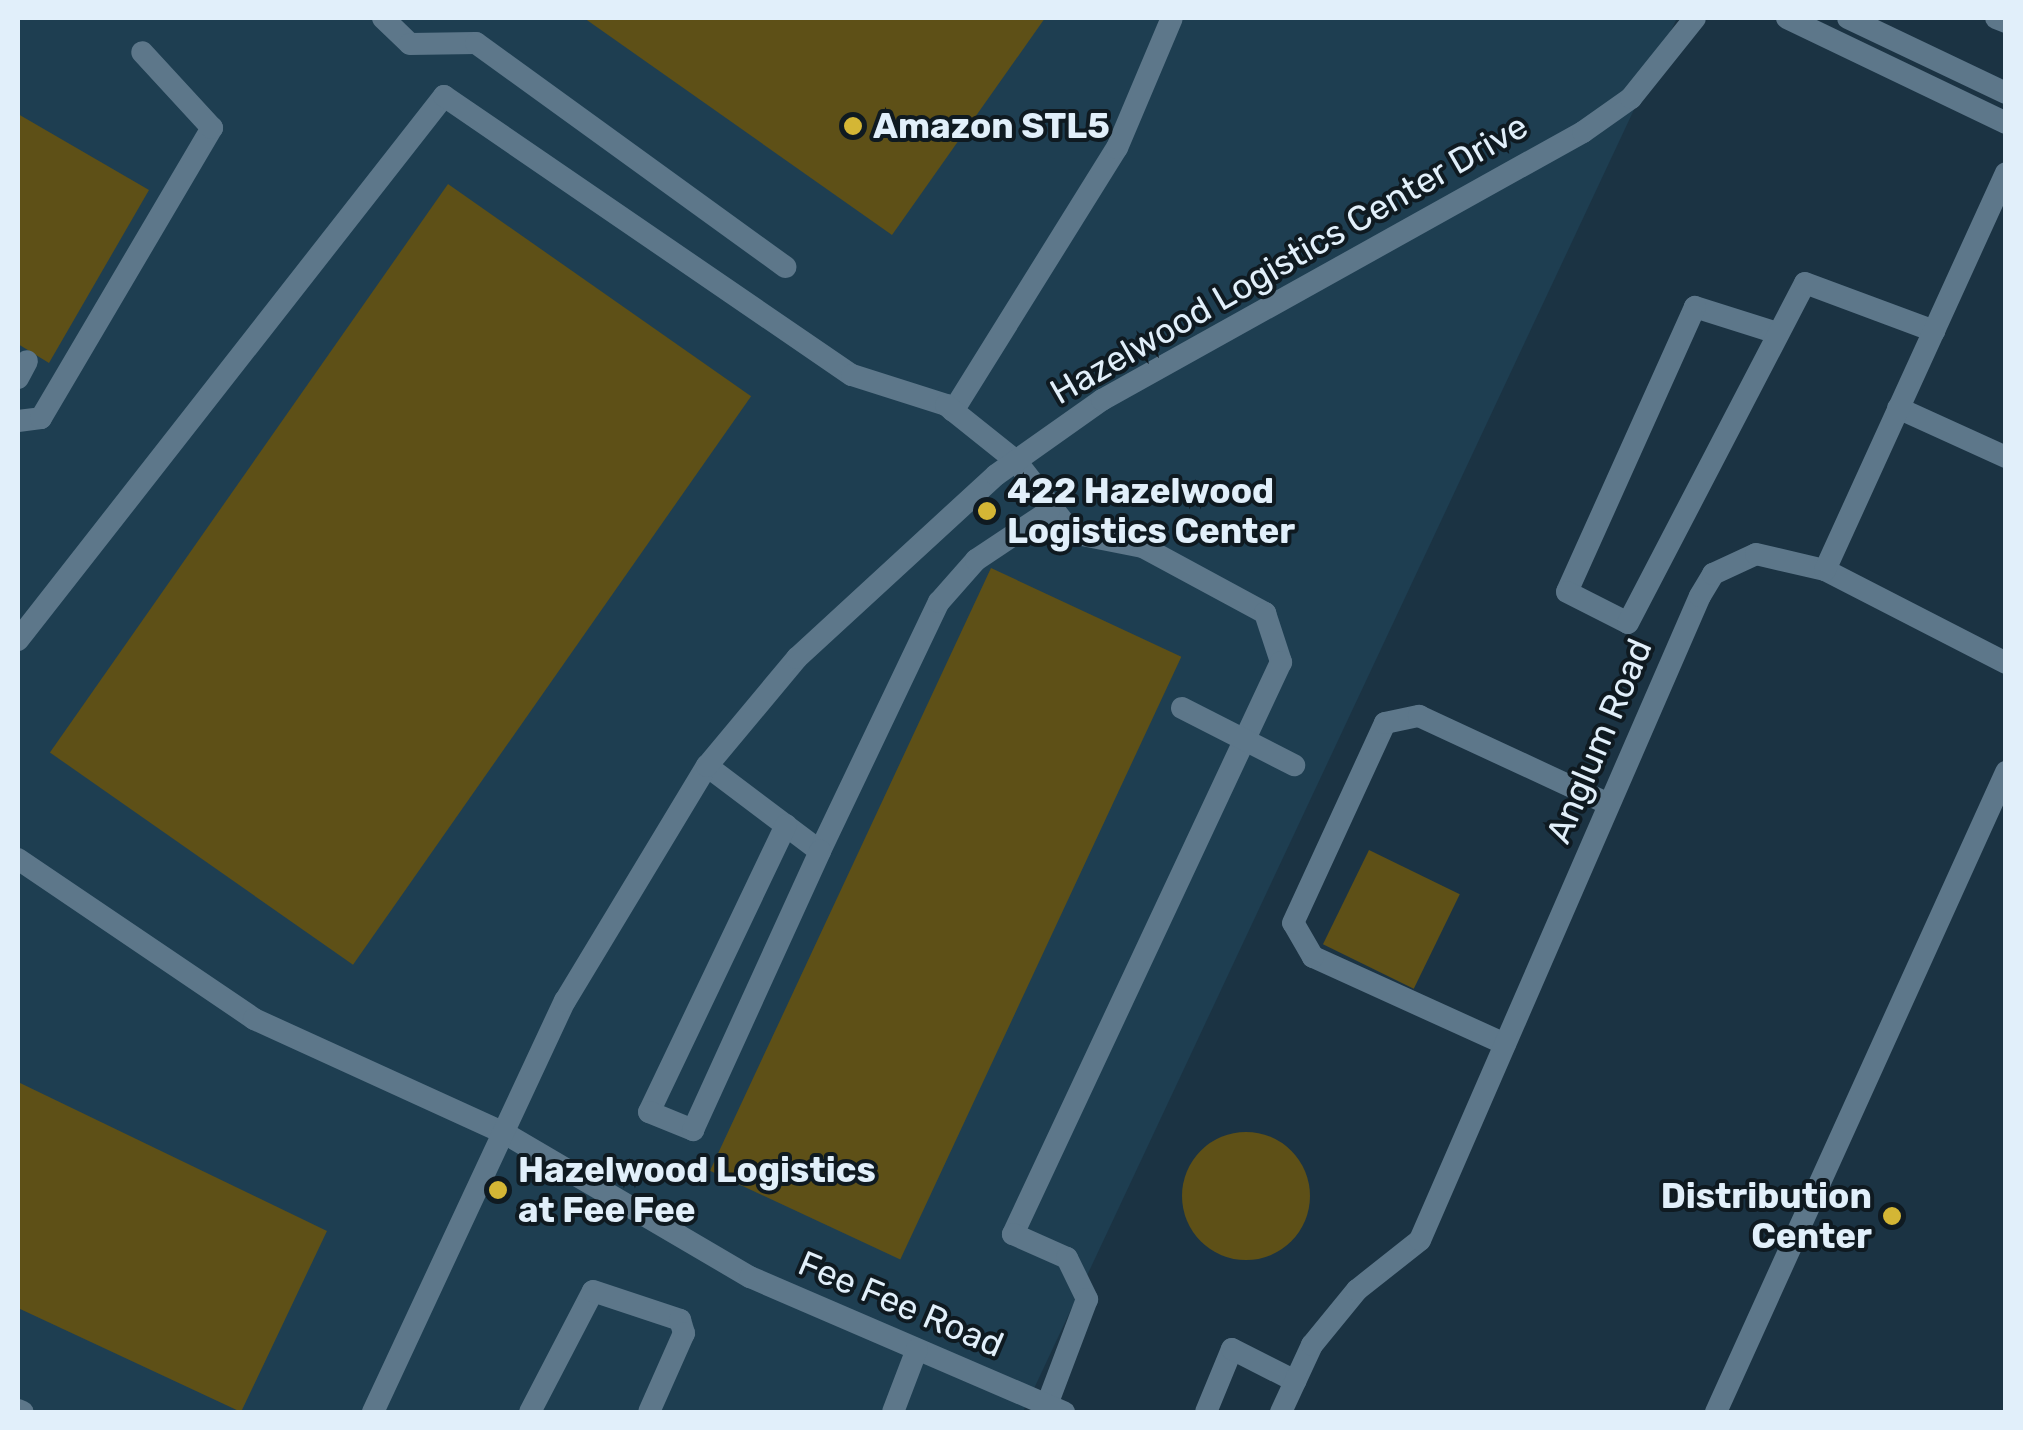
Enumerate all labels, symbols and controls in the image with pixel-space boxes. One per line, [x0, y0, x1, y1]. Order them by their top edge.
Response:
place label: Amazon STL5 [873, 105, 1110, 147]
street label: Hazelwood Logistics Center Drive [1043, 105, 1535, 413]
marker: Amazon STL5 [842, 115, 864, 137]
place label: 422 Hazelwood Logistics Center [1007, 470, 1295, 552]
marker: 422 Hazelwood Logistics Center [976, 500, 998, 522]
street label: Anglum Road [1537, 633, 1661, 849]
place label: Hazelwood Logistics at Fee Fee [518, 1149, 876, 1231]
place label: Distribution Center [1661, 1175, 1872, 1257]
marker: Hazelwood Logistics at Fee Fee [487, 1179, 509, 1201]
marker: Distribution Center [1881, 1205, 1903, 1227]
street label: Fee Fee Road [792, 1242, 1010, 1366]

